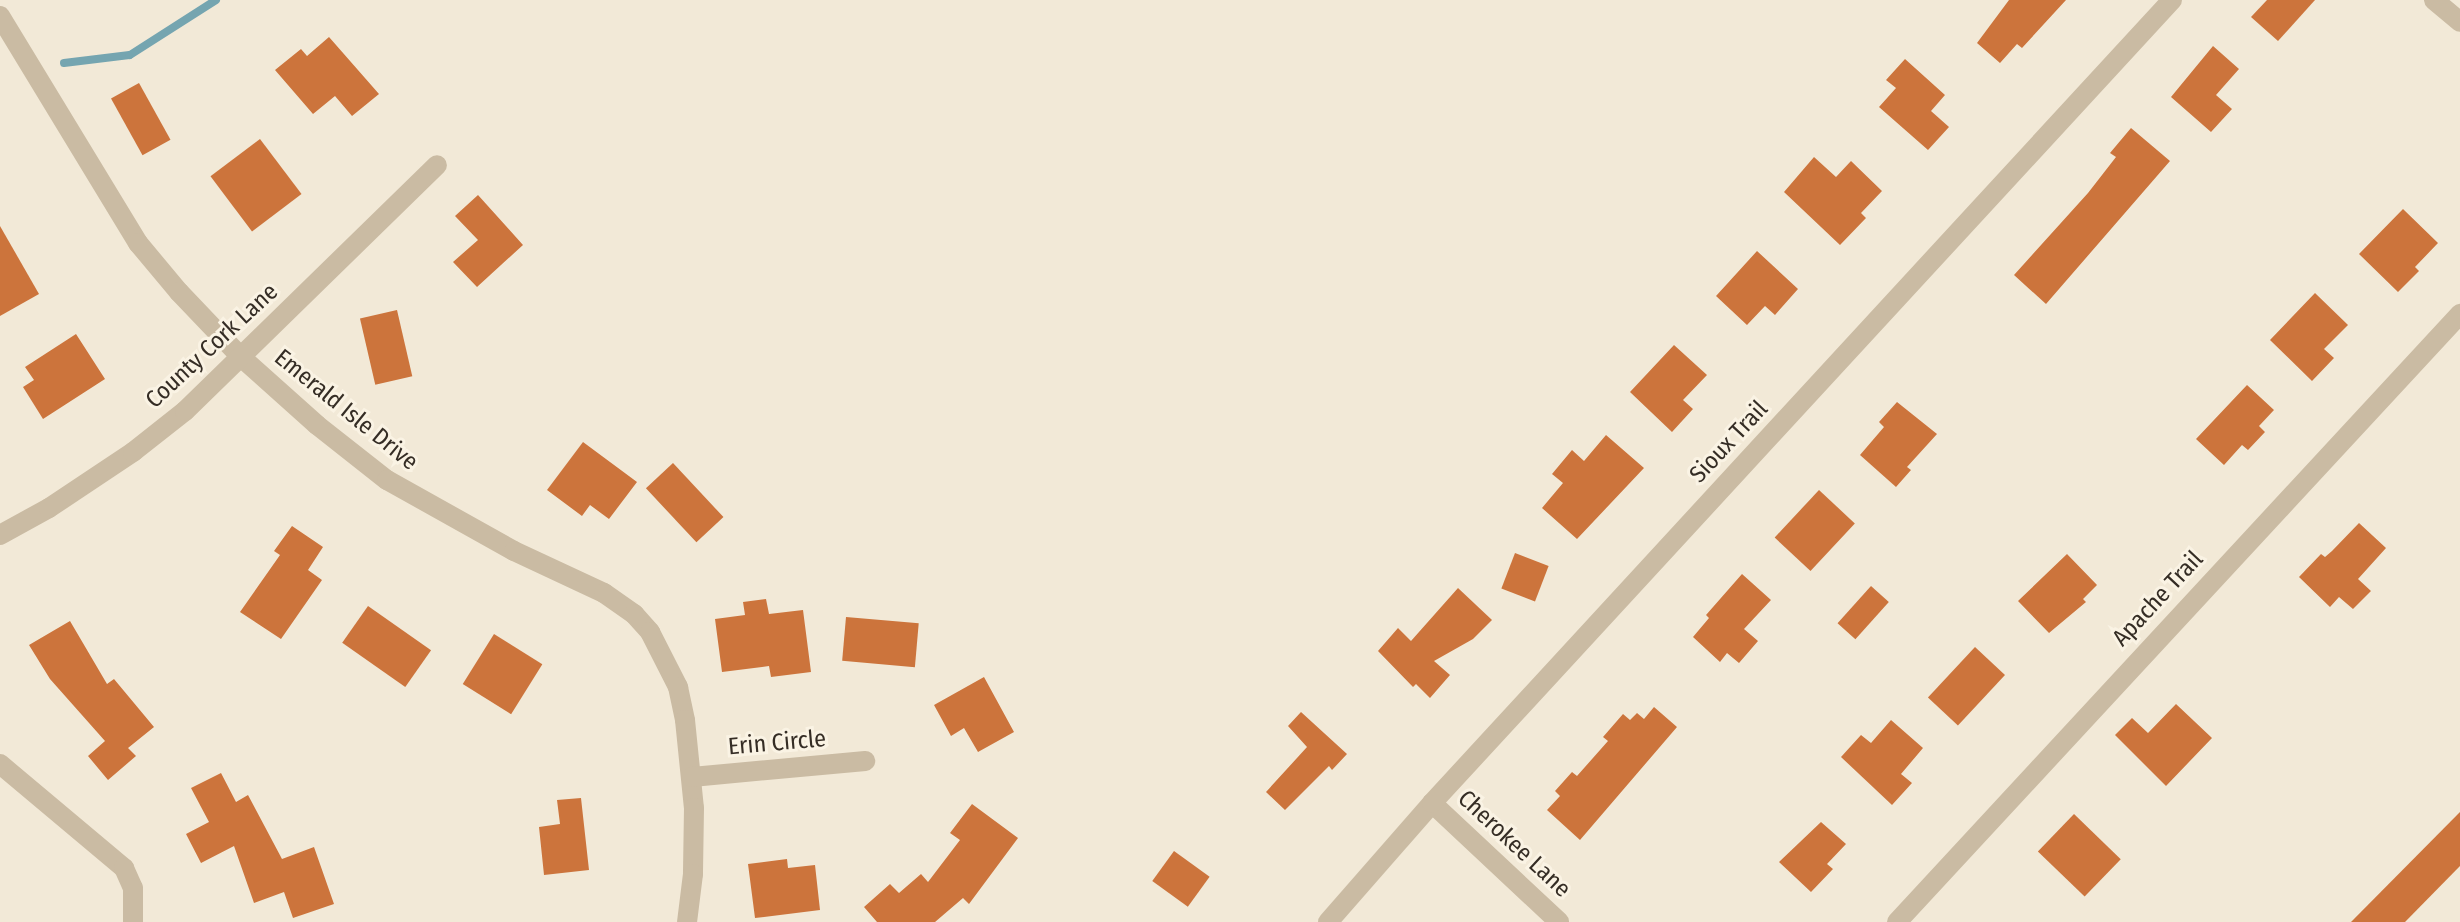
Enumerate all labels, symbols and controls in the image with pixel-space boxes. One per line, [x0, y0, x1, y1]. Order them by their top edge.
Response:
street label: County Cork Lane [140, 278, 284, 414]
street label: Emerald Isle Drive [268, 343, 424, 477]
street label: Sioux Trail [1684, 395, 1774, 489]
street label: Apache Trail [2107, 545, 2209, 653]
street label: Erin Circle [727, 724, 827, 762]
street label: Cherokee Lane [1452, 784, 1576, 904]

